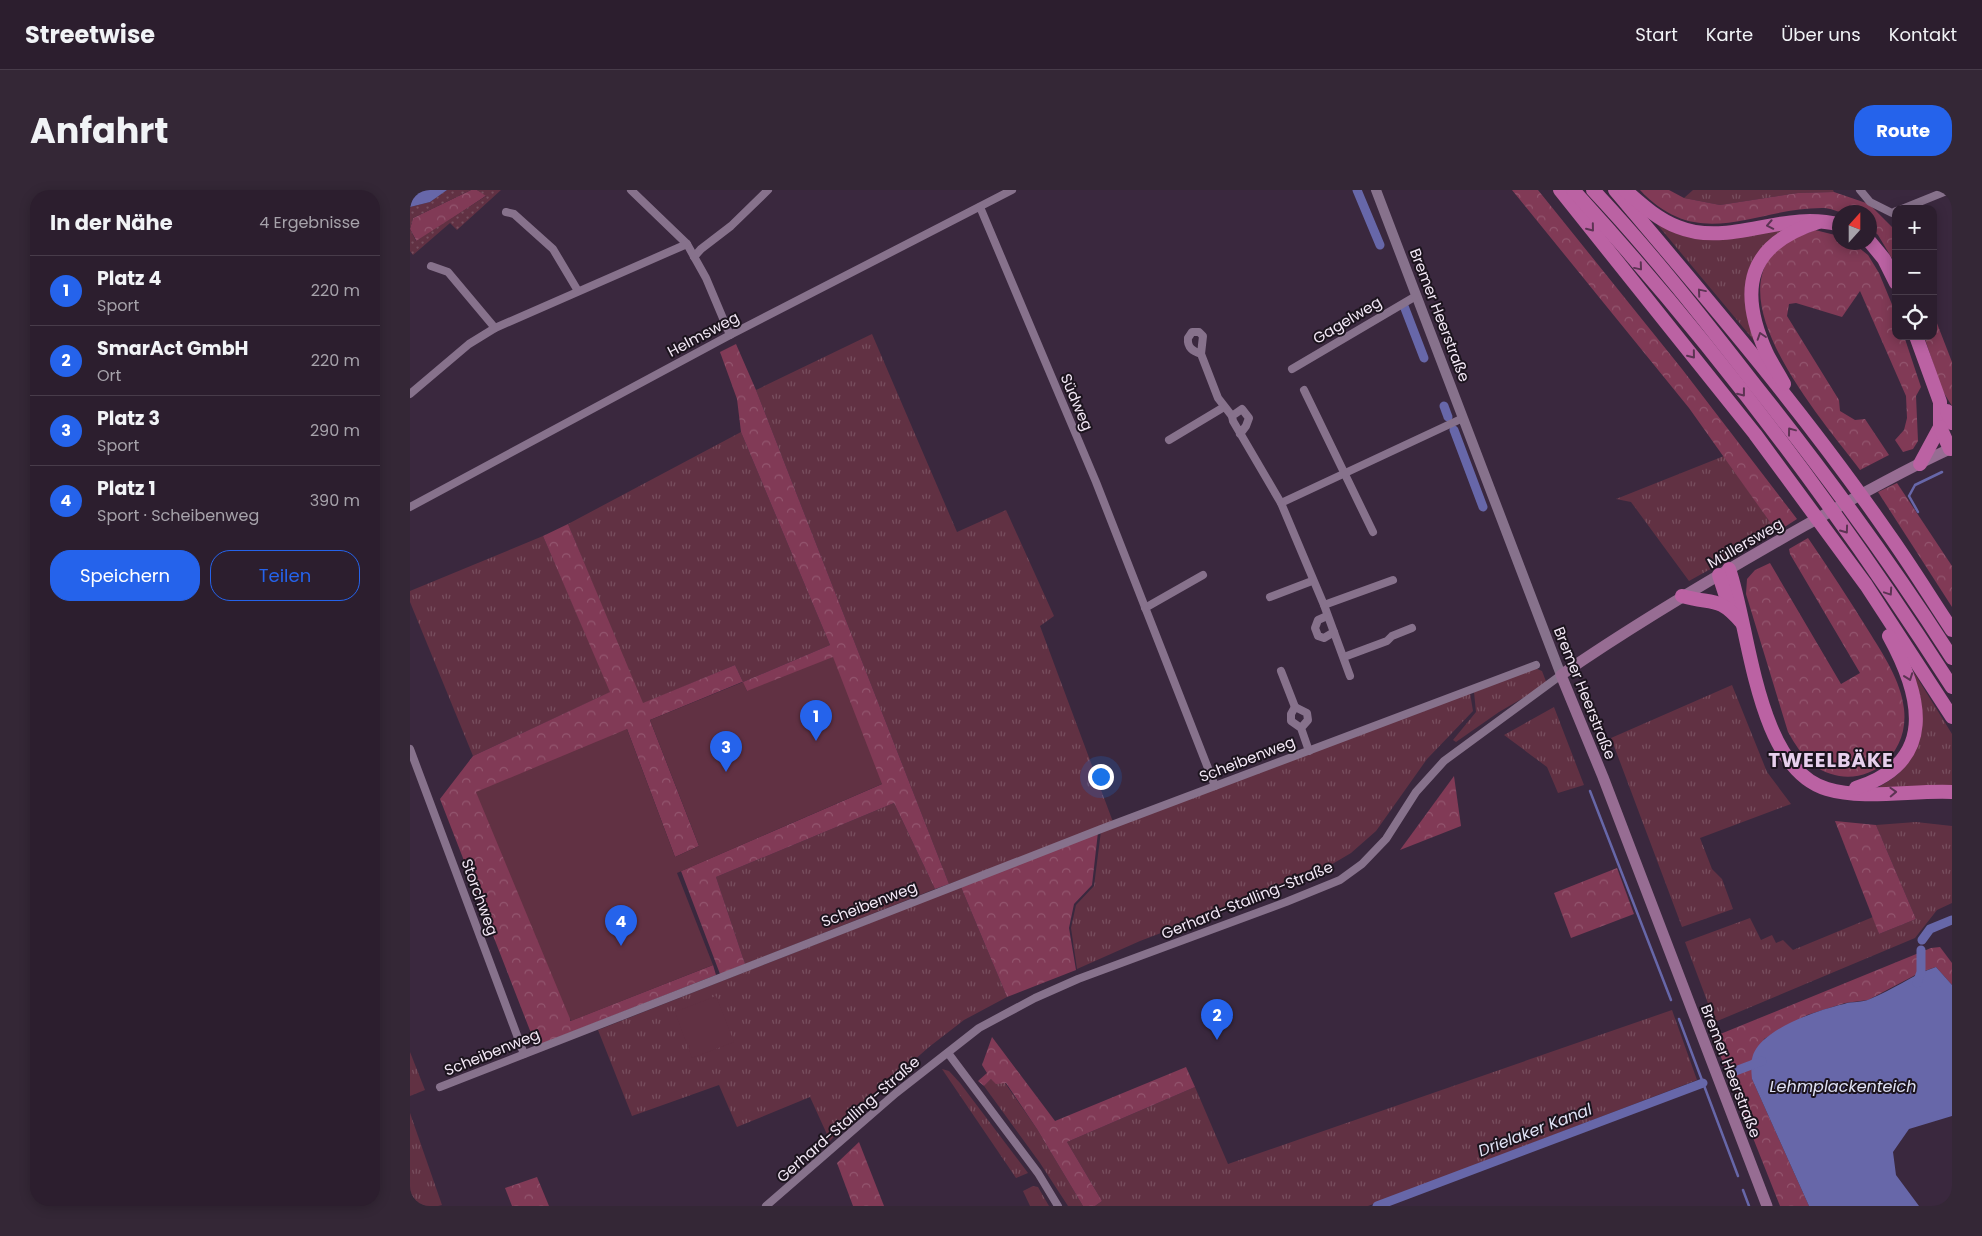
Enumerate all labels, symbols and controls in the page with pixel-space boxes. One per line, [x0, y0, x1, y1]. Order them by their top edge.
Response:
text: Streetwise [25, 18, 155, 51]
text: Start [1635, 22, 1678, 47]
text: Karte [1706, 22, 1753, 47]
text: Über uns [1781, 22, 1861, 47]
text: Kontakt [1889, 22, 1957, 47]
button: Route [1854, 105, 1952, 156]
text: Anfahrt [30, 106, 169, 155]
north arrow [1832, 205, 1877, 250]
map controls [1892, 205, 1937, 340]
button: + [1892, 205, 1937, 250]
text: In der Nähe [50, 208, 173, 237]
text: 4 Ergebnisse [259, 211, 360, 234]
one-way arrow [1766, 219, 1775, 230]
one-way arrow [1585, 222, 1593, 231]
street label: Bremer Heerstraße [1405, 245, 1475, 385]
button: − [1892, 250, 1937, 295]
one-way arrow [1634, 261, 1643, 270]
text: Platz 4 [97, 265, 161, 292]
text: 1 [63, 279, 69, 302]
text: 220 m [311, 279, 360, 302]
one-way arrow [1698, 288, 1707, 297]
street label: Gagelweg [1309, 291, 1385, 349]
text: Sport [97, 294, 139, 317]
button: locate [1892, 295, 1937, 340]
street label: Helmsweg [663, 306, 743, 362]
one-way arrow [1757, 333, 1767, 341]
text: SmarAct GmbH [97, 335, 248, 362]
text: 2 [61, 349, 71, 372]
text: 220 m [311, 349, 360, 372]
one-way arrow [1686, 350, 1695, 359]
text: Ort [97, 364, 121, 387]
street label: Südweg [1056, 370, 1098, 434]
one-way arrow [1736, 387, 1744, 396]
text: Platz 3 [97, 405, 160, 432]
text: 3 [61, 419, 71, 442]
text: 290 m [310, 419, 360, 442]
one-way arrow [1789, 428, 1797, 437]
text: Sport [97, 434, 139, 457]
text: Platz 1 [97, 475, 156, 502]
text: 4 [61, 489, 71, 512]
text: 390 m [310, 489, 360, 512]
text: Sport · Scheibenweg [97, 504, 259, 527]
street label: Müllersweg [1703, 513, 1787, 573]
one-way arrow [1839, 524, 1848, 534]
button: Speichern [50, 550, 200, 601]
button: Teilen [210, 550, 360, 601]
one-way arrow [1883, 587, 1892, 596]
street label: Bremer Heerstraße [1549, 623, 1621, 763]
one-way arrow [1903, 672, 1913, 680]
pin: 1 [800, 700, 832, 741]
pin: 3 [710, 731, 742, 772]
street label: Scheibenweg [1196, 731, 1298, 787]
district label: TWEELBÄKE [1768, 746, 1894, 774]
your location [1088, 764, 1114, 790]
one-way arrow [1889, 787, 1897, 798]
street label: Storchweg [456, 856, 504, 938]
street label: Gerhard-Stalling-Straße [1158, 856, 1336, 944]
street label: Scheibenweg [818, 876, 920, 932]
pin: 4 [605, 905, 637, 946]
pin: 2 [1201, 999, 1233, 1040]
street label: Bremer Heerstraße [1696, 1001, 1766, 1141]
street label: Scheibenweg [441, 1023, 543, 1081]
street label: Gerhard-Stalling-Straße [772, 1051, 924, 1187]
water label: Lehmplackenteich [1770, 1075, 1916, 1098]
water label: Drielaker Kanal [1475, 1098, 1595, 1162]

